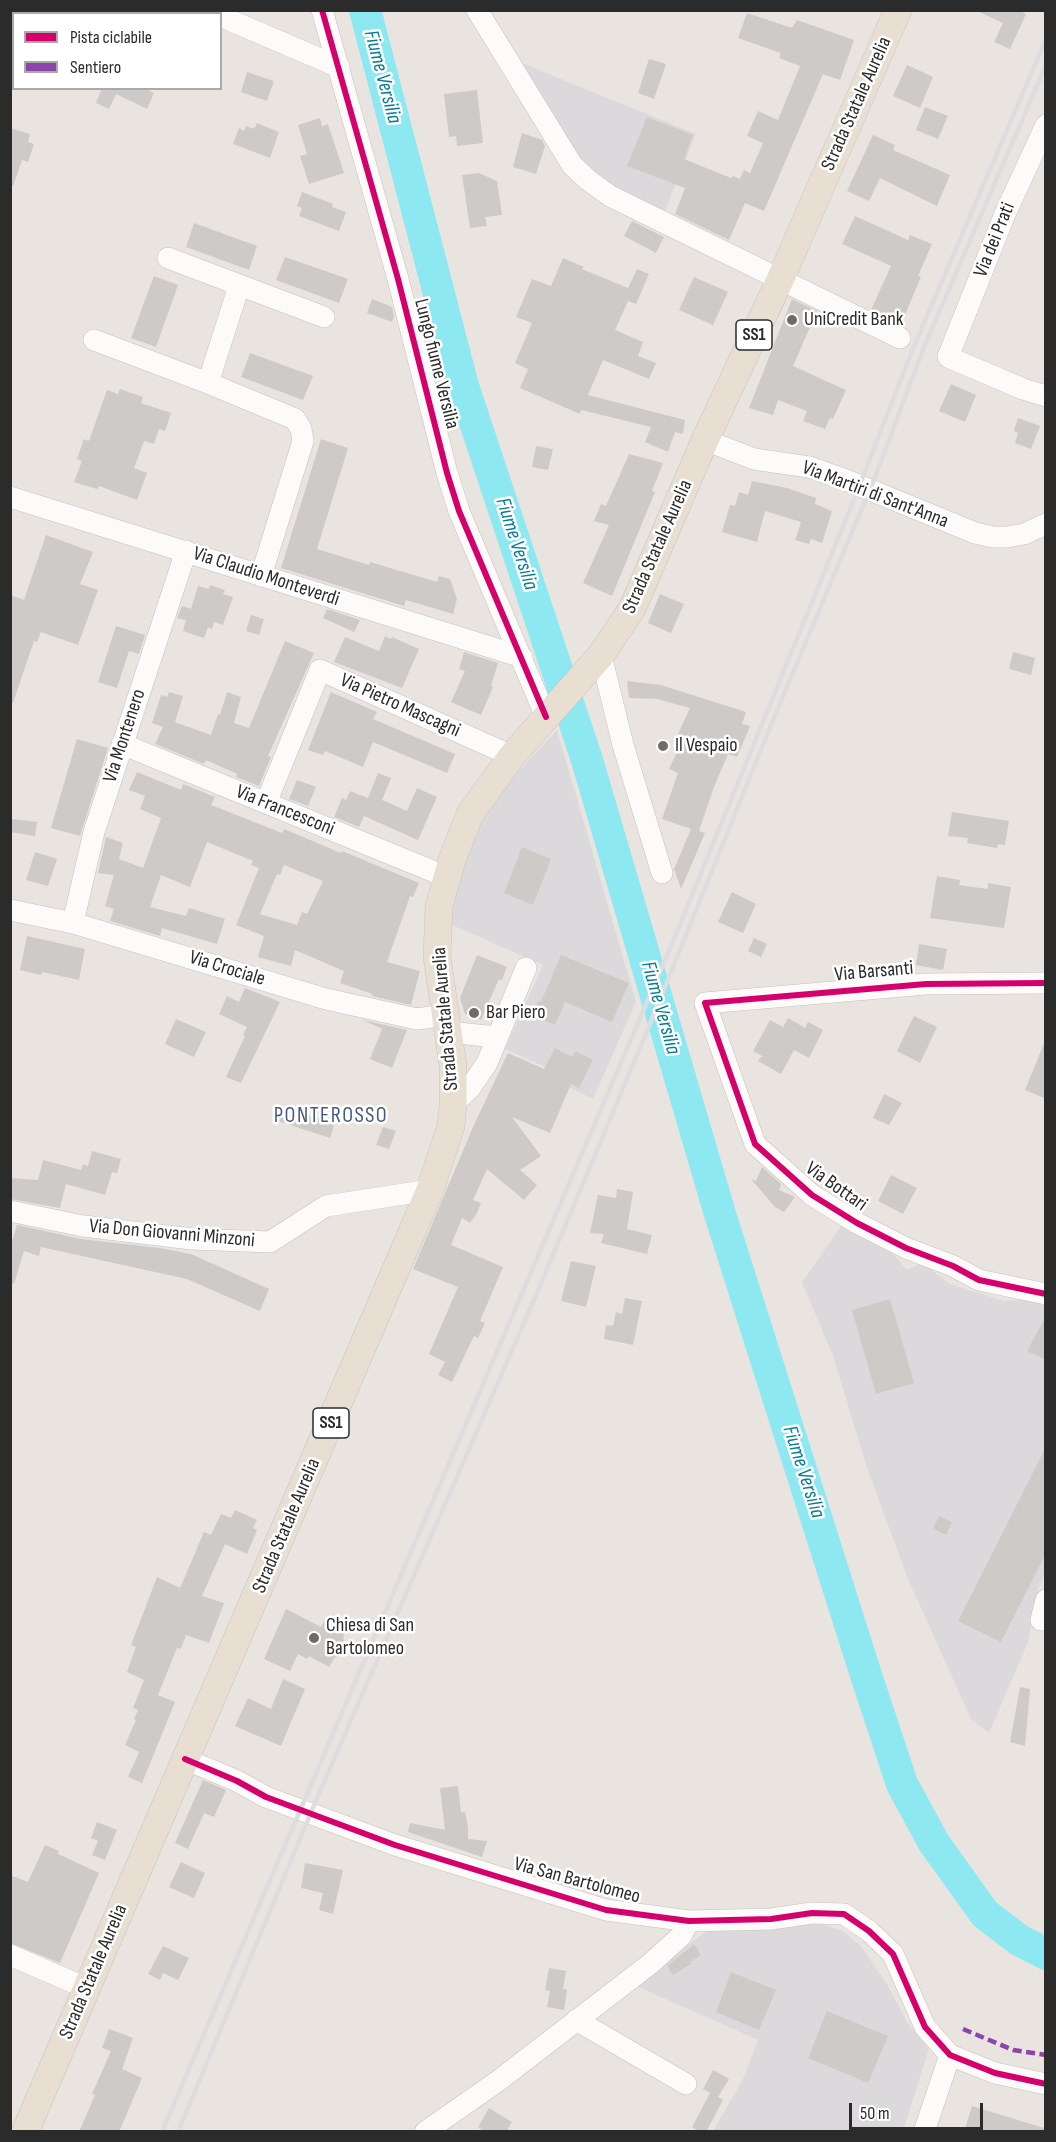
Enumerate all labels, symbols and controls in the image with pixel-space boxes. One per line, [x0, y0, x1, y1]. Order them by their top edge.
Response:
legend [12, 12, 222, 90]
text: Pista ciclabile [70, 27, 152, 48]
water label: Fiume Versilia [357, 28, 407, 126]
street label: Strada Statale Aurelia [817, 33, 897, 175]
text: Sentiero [70, 57, 121, 78]
street label: Via dei Prati [969, 199, 1021, 281]
street label: Lungo fiume Versilia [408, 296, 464, 432]
place label: UniCredit Bank [804, 308, 903, 332]
marker: UniCredit Bank [785, 313, 799, 327]
road number: SS1 [736, 320, 772, 350]
street label: Via Martiri di Sant'Anna [798, 456, 952, 534]
street label: Strada Statale Aurelia [618, 476, 698, 618]
water label: Fiume Versilia [489, 495, 543, 593]
street label: Via Claudio Monteverdi [190, 542, 342, 612]
street label: Via Pietro Mascagni [336, 669, 464, 743]
street label: Via Montenero [99, 686, 151, 786]
place label: Il Vespaio [675, 734, 738, 758]
marker: Il Vespaio [656, 739, 670, 753]
street label: Via Francesconi [232, 780, 338, 842]
street label: Via Crociale [186, 946, 268, 992]
street label: Strada Statale Aurelia [428, 946, 464, 1092]
street label: Via Barsanti [834, 957, 914, 987]
water label: Fiume Versilia [635, 959, 685, 1057]
place label: Bar Piero [486, 1001, 545, 1025]
marker: Bar Piero [467, 1006, 481, 1020]
district label: PONTEROSSO [274, 1103, 388, 1129]
street label: Via Bottari [800, 1157, 872, 1217]
street label: Via Don Giovanni Minzoni [88, 1215, 256, 1253]
road number: SS1 [313, 1408, 349, 1438]
water label: Fiume Versilia [776, 1423, 830, 1521]
street label: Strada Statale Aurelia [248, 1455, 326, 1597]
place label: Chiesa di San Bartolomeo [326, 1614, 414, 1661]
marker: Chiesa di San Bartolomeo [307, 1631, 321, 1645]
street label: Via San Bartolomeo [511, 1853, 643, 1909]
street label: Strada Statale Aurelia [55, 1901, 133, 2043]
scale bar [852, 2091, 986, 2129]
text: 50 m [860, 2103, 890, 2124]

